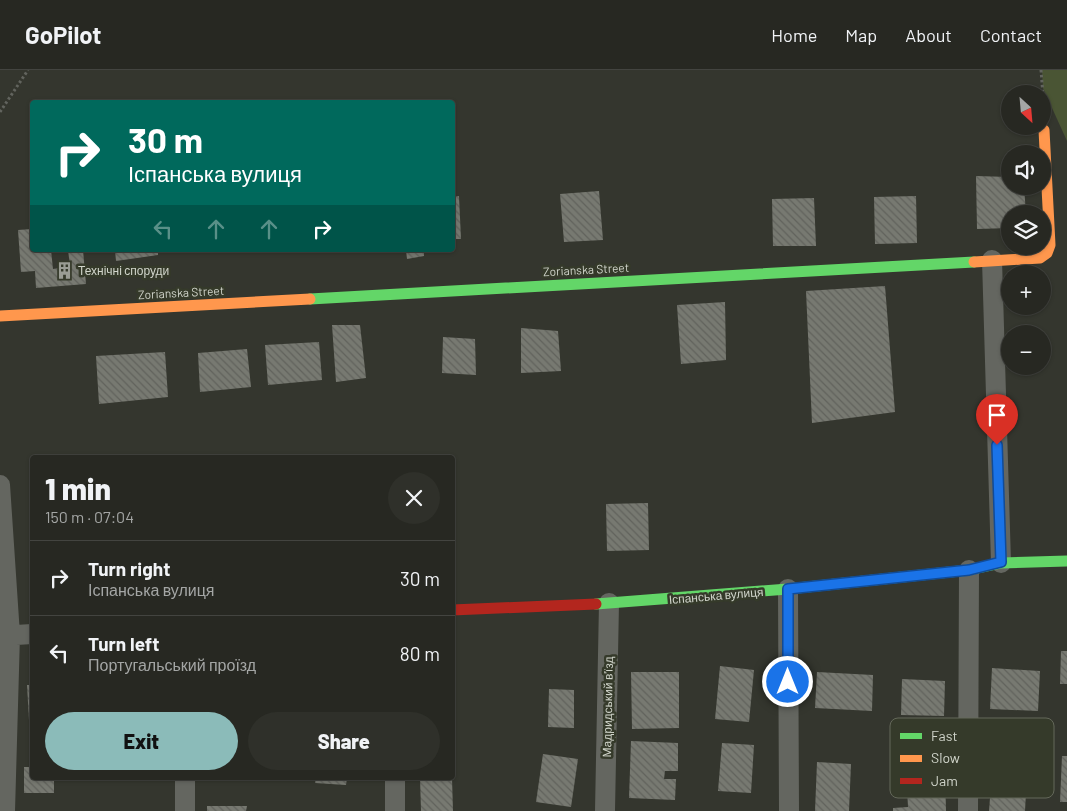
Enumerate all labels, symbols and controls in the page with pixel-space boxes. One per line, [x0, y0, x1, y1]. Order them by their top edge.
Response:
text: GoPilot [25, 20, 102, 49]
text: Home [771, 24, 817, 46]
text: Map [845, 24, 877, 46]
text: About [905, 24, 952, 46]
text: Contact [980, 24, 1042, 46]
north arrow [1001, 85, 1051, 135]
map controls [1001, 85, 1051, 375]
text: 30 m [128, 118, 203, 160]
icon: right [45, 120, 110, 185]
button: sound [1001, 145, 1051, 195]
text: Іспанська вулиця [128, 160, 302, 186]
button: layers [1001, 205, 1051, 255]
icon: left [149, 215, 177, 243]
icon: ahead [202, 215, 230, 243]
icon: ahead [255, 215, 283, 243]
icon: right [308, 215, 336, 243]
building icon: Технічні споруди [54, 260, 74, 280]
street label: Zorianska Street [543, 260, 629, 278]
place label: Технічні споруди [78, 263, 169, 278]
button: + [1001, 265, 1051, 315]
street label: Zorianska Street [138, 283, 224, 301]
button: − [1001, 325, 1051, 375]
pin [976, 394, 1018, 445]
icon: arrive [983, 401, 1011, 429]
text: 1 min [45, 470, 111, 506]
button: close [388, 472, 440, 524]
text: 150 m · 07:04 [45, 507, 134, 526]
text: Turn right [88, 557, 170, 580]
icon: right [45, 564, 73, 592]
text: 30 m [400, 567, 440, 590]
text: Іспанська вулиця [88, 580, 215, 599]
street label: Іспанська вулиця [668, 584, 764, 607]
text: Turn left [88, 632, 159, 655]
icon: left [45, 639, 73, 667]
text: 80 m [400, 642, 440, 665]
text: Португальський проїзд [88, 655, 256, 674]
position arrow [761, 655, 813, 707]
street label: Мадридський в'їзд [599, 656, 616, 758]
button: Exit [45, 712, 238, 770]
button: Share [248, 712, 440, 770]
legend [890, 718, 1054, 798]
text: Fast [931, 727, 957, 744]
text: Slow [931, 749, 960, 766]
text: Jam [931, 772, 958, 789]

